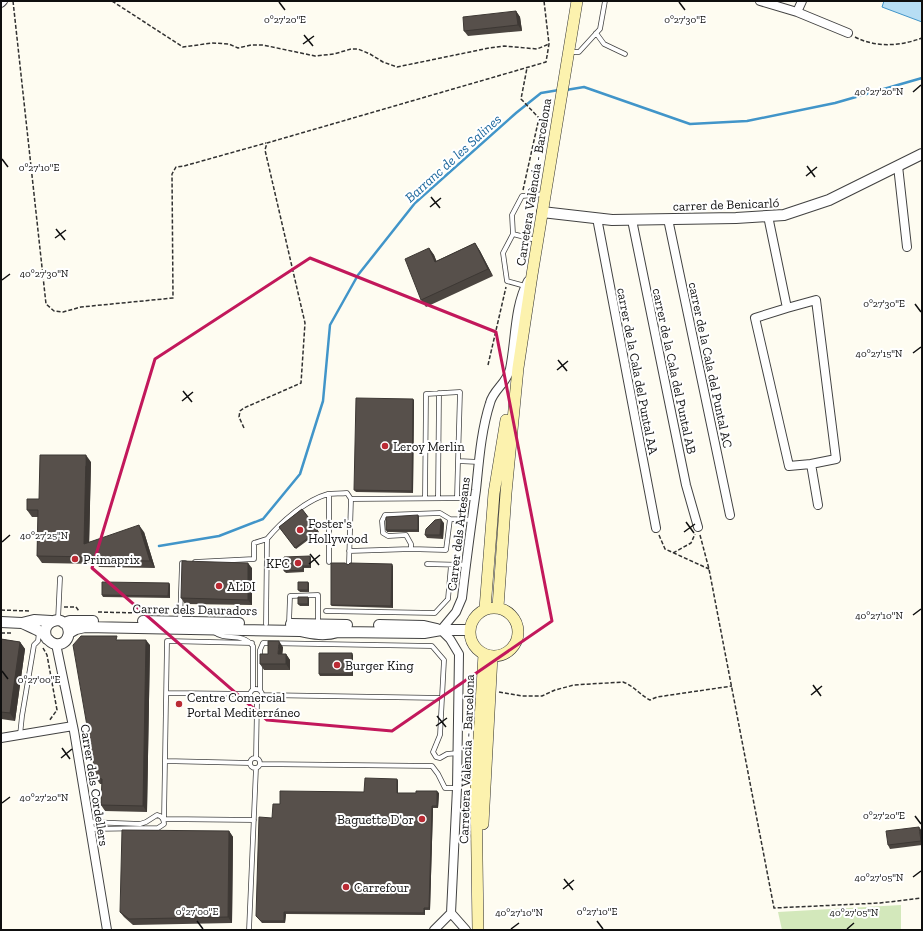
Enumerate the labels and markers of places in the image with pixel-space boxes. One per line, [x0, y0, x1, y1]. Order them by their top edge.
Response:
place label: Leroy Merlin [393, 439, 465, 454]
marker: Leroy Merlin [380, 441, 390, 451]
place label: Foster's Hollywood [308, 516, 368, 546]
marker: Foster's Hollywood [295, 525, 305, 535]
place label: Primaprix [83, 552, 140, 567]
marker: Primaprix [70, 554, 80, 564]
place label: KFC [266, 556, 290, 571]
marker: KFC [293, 558, 303, 568]
place label: ALDI [227, 579, 256, 594]
marker: ALDI [214, 581, 224, 591]
place label: Burger King [345, 658, 414, 673]
marker: Burger King [332, 660, 342, 670]
place label: Centre Comercial Portal Mediterráneo [187, 690, 301, 720]
marker: Centre Comercial Portal Mediterráneo [174, 699, 184, 709]
place label: Baguette D'or [337, 812, 414, 827]
marker: Baguette D'or [417, 814, 427, 824]
place label: Carrefour [354, 880, 409, 895]
marker: Carrefour [341, 882, 351, 892]

